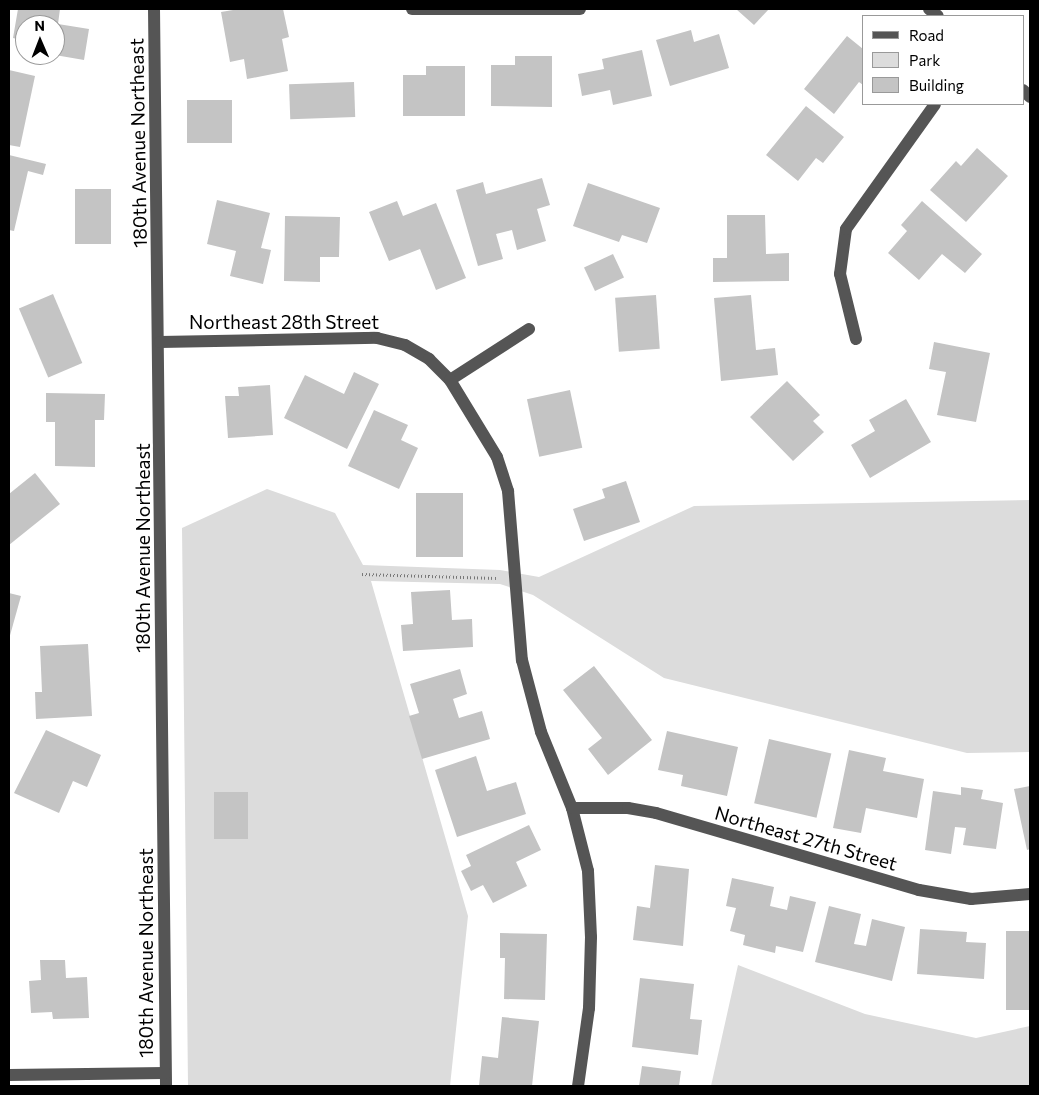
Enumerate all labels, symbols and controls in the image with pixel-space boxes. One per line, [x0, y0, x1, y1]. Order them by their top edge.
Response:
north arrow [15, 15, 65, 65]
legend [862, 15, 1024, 105]
text: N [34, 17, 45, 34]
text: Road [909, 26, 944, 44]
street label: 180th Avenue Northeast [125, 38, 151, 248]
text: Park [909, 51, 940, 69]
text: Building [909, 76, 964, 94]
street label: Northeast 28th Street [189, 311, 379, 333]
street label: 180th Avenue Northeast [132, 443, 154, 653]
street label: Northeast 27th Street [712, 801, 900, 875]
street label: 180th Avenue Northeast [135, 848, 157, 1058]

